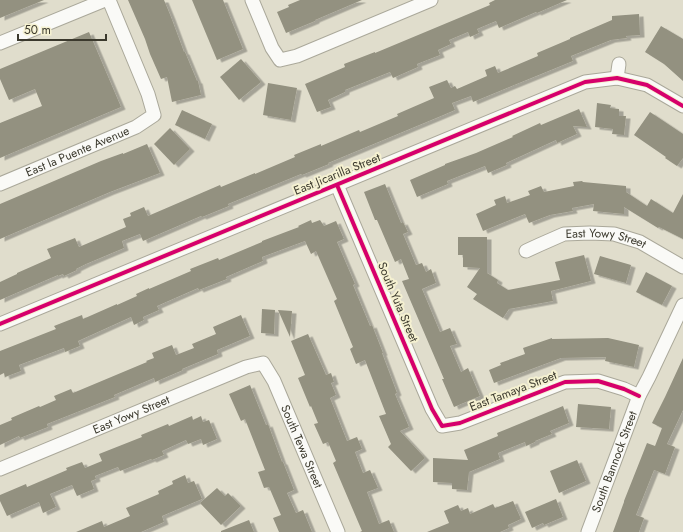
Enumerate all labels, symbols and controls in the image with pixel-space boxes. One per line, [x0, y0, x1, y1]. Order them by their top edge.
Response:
scale bar [18, 16, 106, 42]
text: 50 m [24, 21, 51, 39]
street label: East la Puente Avenue [23, 122, 132, 181]
street label: East Jicarilla Street [291, 148, 383, 200]
street label: East Yowy Street [565, 224, 650, 253]
street label: South Yuta Street [373, 259, 423, 345]
street label: East Tamaya Street [467, 366, 559, 416]
street label: East Yowy Street [90, 391, 172, 439]
street label: South Tewa Street [276, 402, 327, 491]
street label: South Bannock Street [587, 408, 642, 515]

